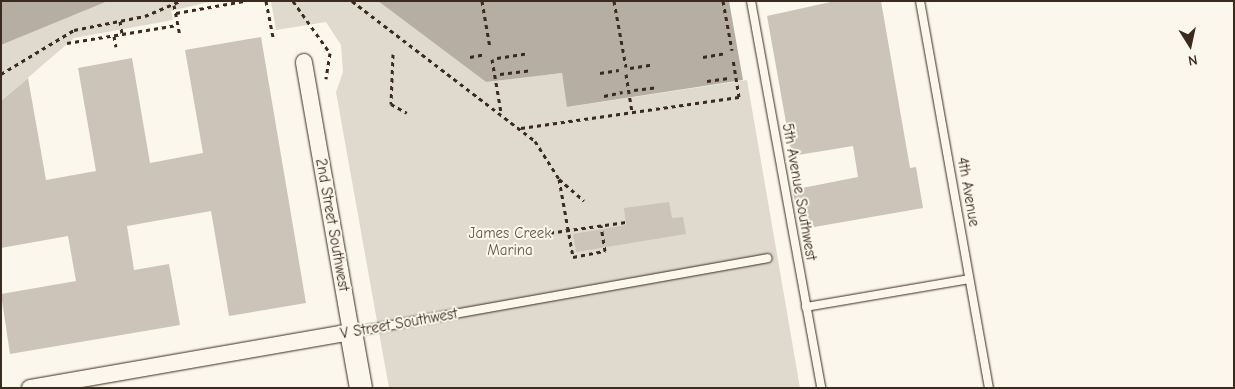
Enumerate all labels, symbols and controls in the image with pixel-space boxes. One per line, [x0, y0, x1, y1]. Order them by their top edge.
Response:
north arrow [1165, 20, 1215, 70]
text: N [1187, 51, 1199, 69]
street label: 5th Avenue Southwest [778, 122, 820, 262]
street label: 4th Avenue [953, 156, 983, 228]
street label: 2nd Street Southwest [311, 157, 353, 293]
park label: James Creek Marina [469, 224, 551, 259]
street label: V Street Southwest [339, 305, 459, 343]

